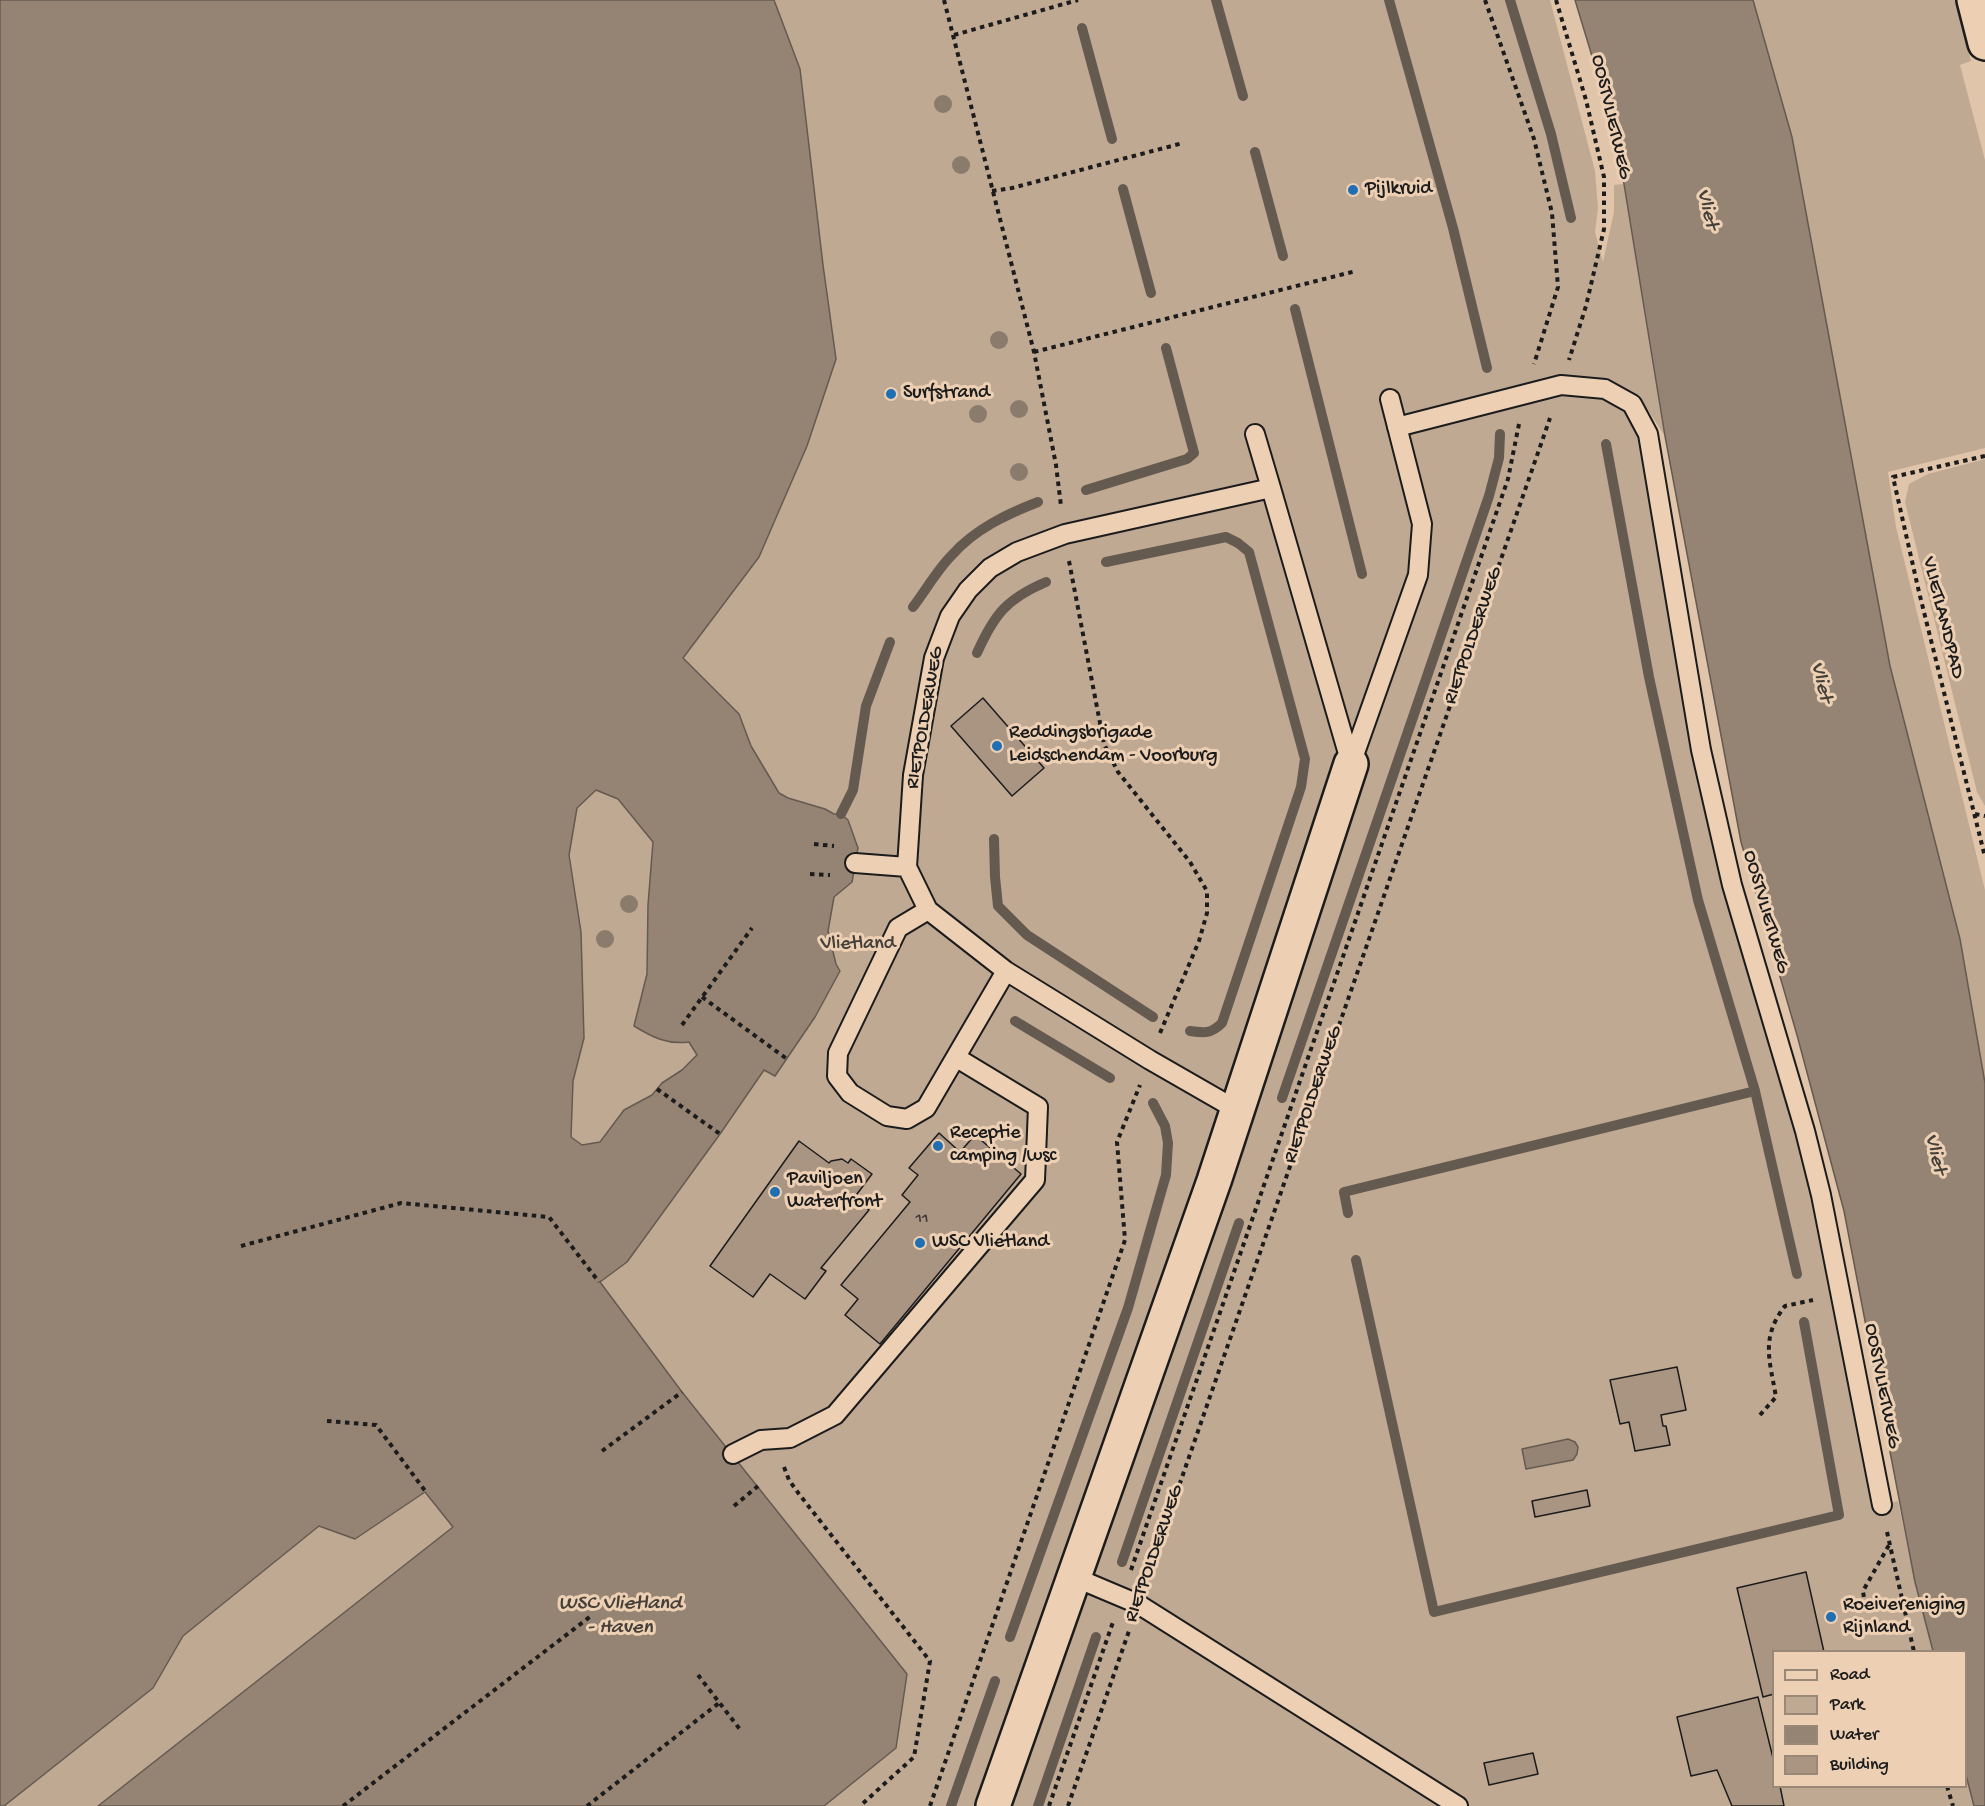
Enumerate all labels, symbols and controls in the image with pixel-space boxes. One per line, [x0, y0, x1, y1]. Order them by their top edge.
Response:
street label: OOSTVLIETWEG [1584, 53, 1636, 181]
place label: Pijlkruid [1365, 178, 1432, 202]
marker: Pijlkruid [1346, 183, 1360, 197]
water label: Vliet [1689, 186, 1723, 232]
place label: Surfstrand [903, 382, 990, 406]
marker: Surfstrand [884, 387, 898, 401]
street label: VLIETLANDPAD [1915, 555, 1969, 681]
street label: RIETPOLDERWEG [1439, 564, 1509, 708]
street label: RIETPOLDERWEG [902, 645, 950, 791]
water label: Vliet [1803, 659, 1837, 705]
place label: Reddingsbrigade Leidschendam - Voorburg [1009, 722, 1218, 769]
marker: Reddingsbrigade Leidschendam - Voorburg [990, 739, 1004, 753]
street label: OOSTVLIETWEG [1736, 848, 1794, 976]
park label: Vlietland [820, 933, 896, 957]
street label: RIETPOLDERWEG [1279, 1023, 1349, 1167]
place label: Receptie camping /wsc [950, 1122, 1056, 1169]
water label: Vliet [1917, 1131, 1951, 1177]
marker: Receptie camping /wsc [931, 1139, 945, 1153]
place label: Paviljoen Waterfront [787, 1168, 882, 1215]
marker: Paviljoen Waterfront [768, 1185, 782, 1199]
house number: 11 [916, 1210, 928, 1230]
place label: WSC Vlietland [932, 1231, 1049, 1255]
marker: WSC Vlietland [913, 1236, 927, 1250]
street label: OOSTVLIETWEG [1857, 1322, 1905, 1450]
street label: RIETPOLDERWEG [1120, 1482, 1190, 1626]
water label: WSC Vlietland - Haven [559, 1592, 681, 1642]
place label: Roeivereniging Rijnland [1843, 1594, 1965, 1641]
marker: Roeivereniging Rijnland [1824, 1610, 1838, 1624]
legend [1772, 1650, 1967, 1788]
text: Road [1830, 1665, 1869, 1686]
text: Park [1830, 1695, 1864, 1716]
text: Water [1830, 1725, 1878, 1746]
text: Building [1830, 1755, 1889, 1776]

